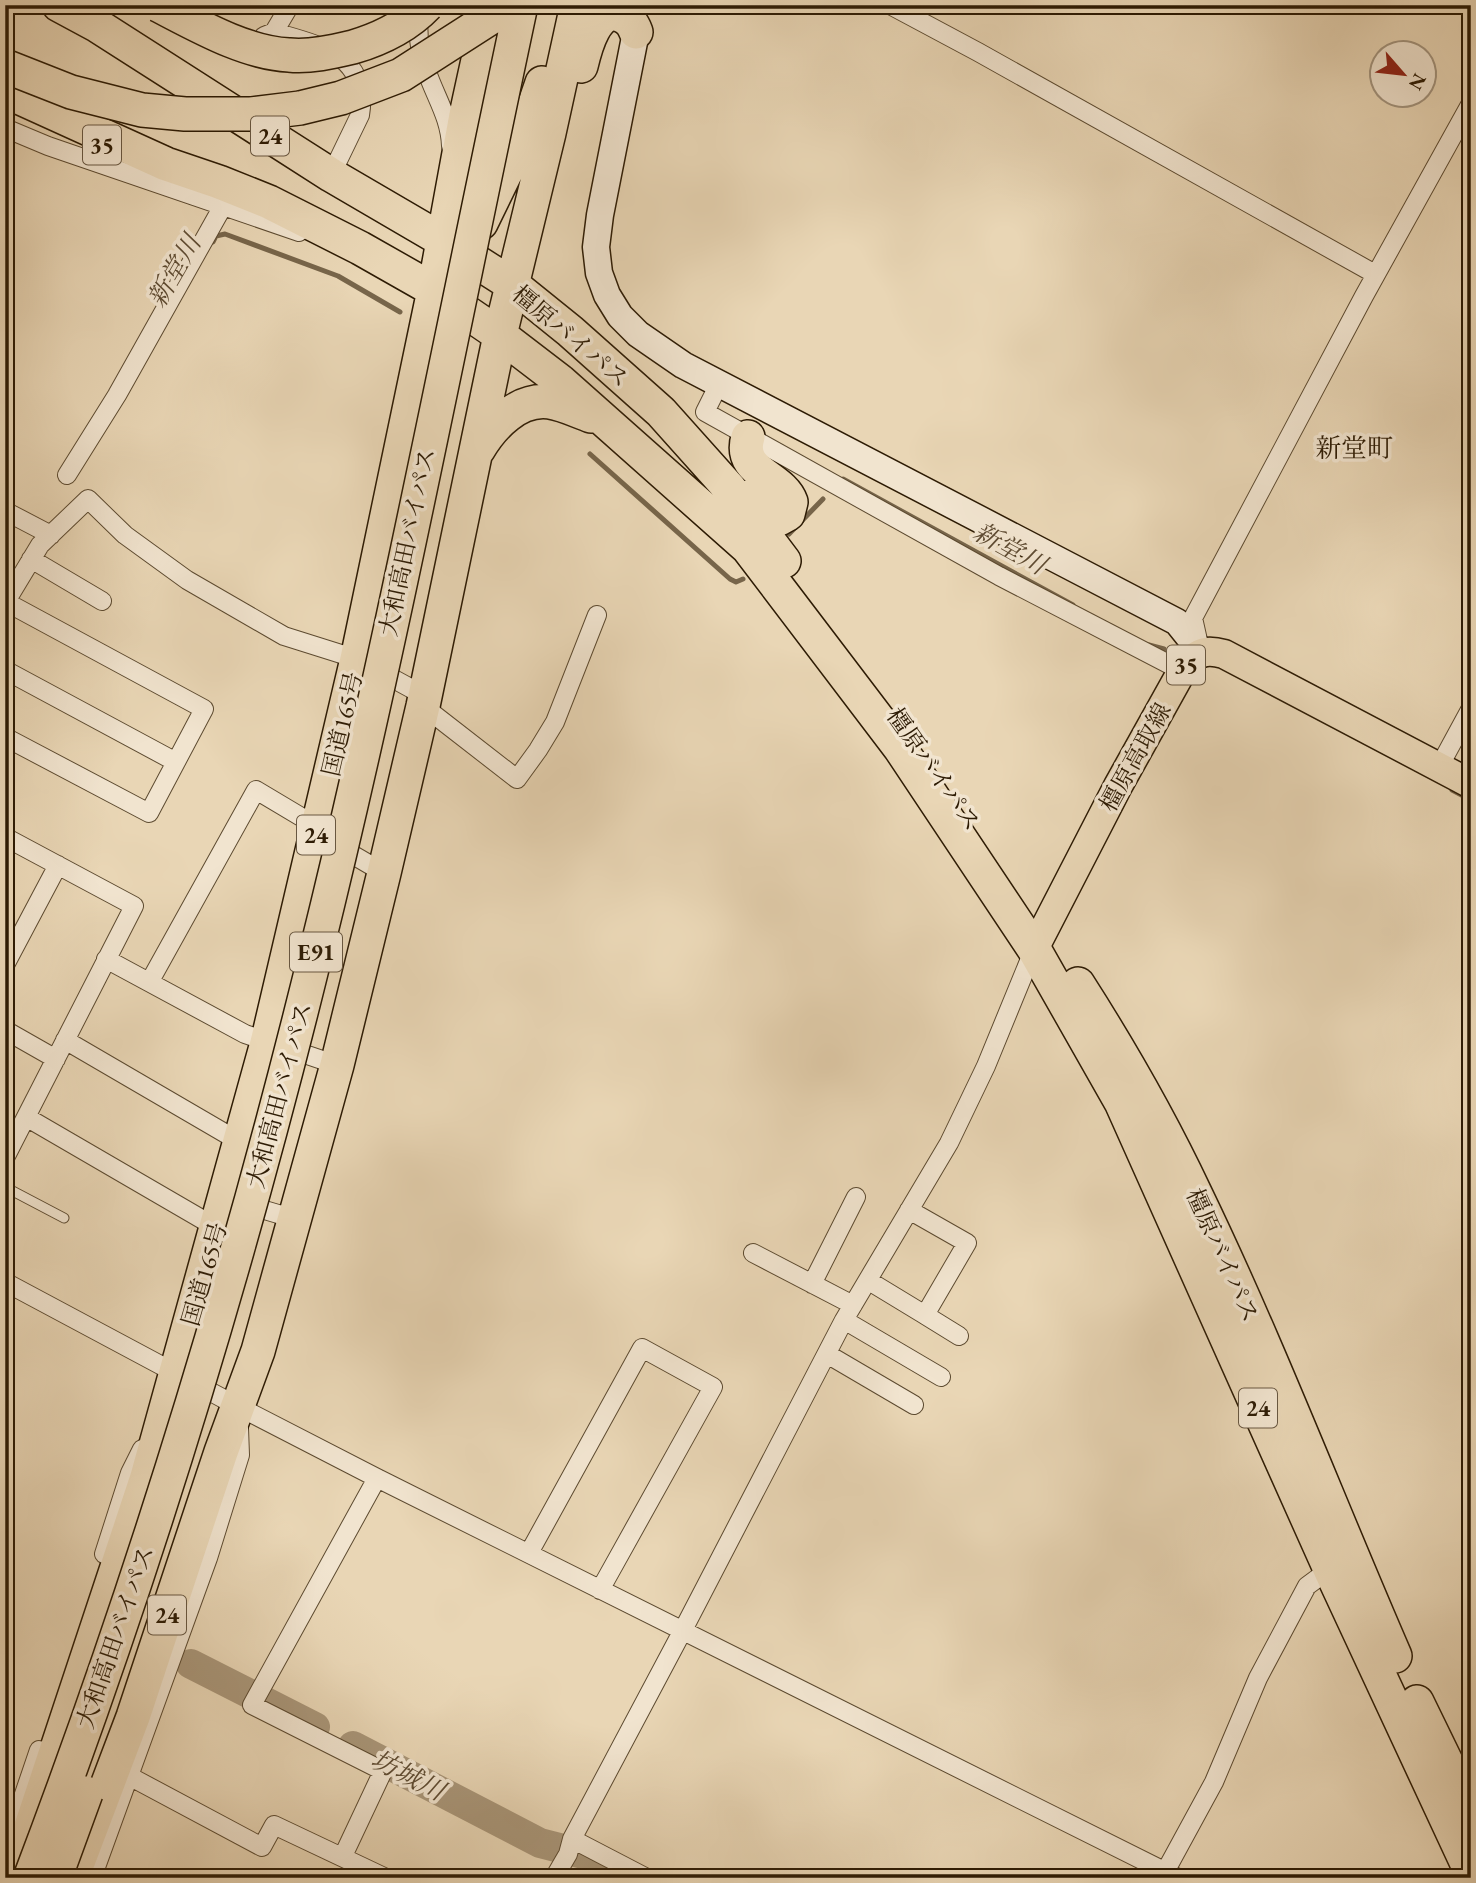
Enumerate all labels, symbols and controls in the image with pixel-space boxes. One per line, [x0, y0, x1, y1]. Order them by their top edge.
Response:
north arrow [1368, 38, 1438, 108]
text: N [1403, 69, 1432, 95]
road number: 24 [251, 116, 289, 155]
road number: 35 [83, 126, 121, 164]
water label: 新堂川 [140, 226, 210, 313]
street label: 橿原バイパス [506, 278, 636, 394]
district label: 新堂町 [1315, 431, 1393, 465]
street label: 大和高田バイパス [372, 445, 442, 639]
water label: 新堂川 [968, 514, 1055, 583]
road number: 35 [1167, 646, 1205, 684]
street label: 国道165号 [315, 669, 369, 779]
street label: 橿原高取線 [1092, 697, 1178, 817]
street label: 橿原バイパス [880, 701, 988, 837]
road number: 24 [297, 816, 335, 855]
road number: E91 [290, 932, 342, 972]
street label: 大和高田バイパス [239, 998, 319, 1192]
street label: 橿原バイパス [1180, 1183, 1266, 1327]
street label: 国道165号 [174, 1219, 234, 1329]
road number: 24 [1239, 1388, 1277, 1428]
street label: 大和高田バイパス [69, 1541, 161, 1733]
road number: 24 [148, 1596, 186, 1634]
water label: 坊城川 [366, 1742, 453, 1809]

